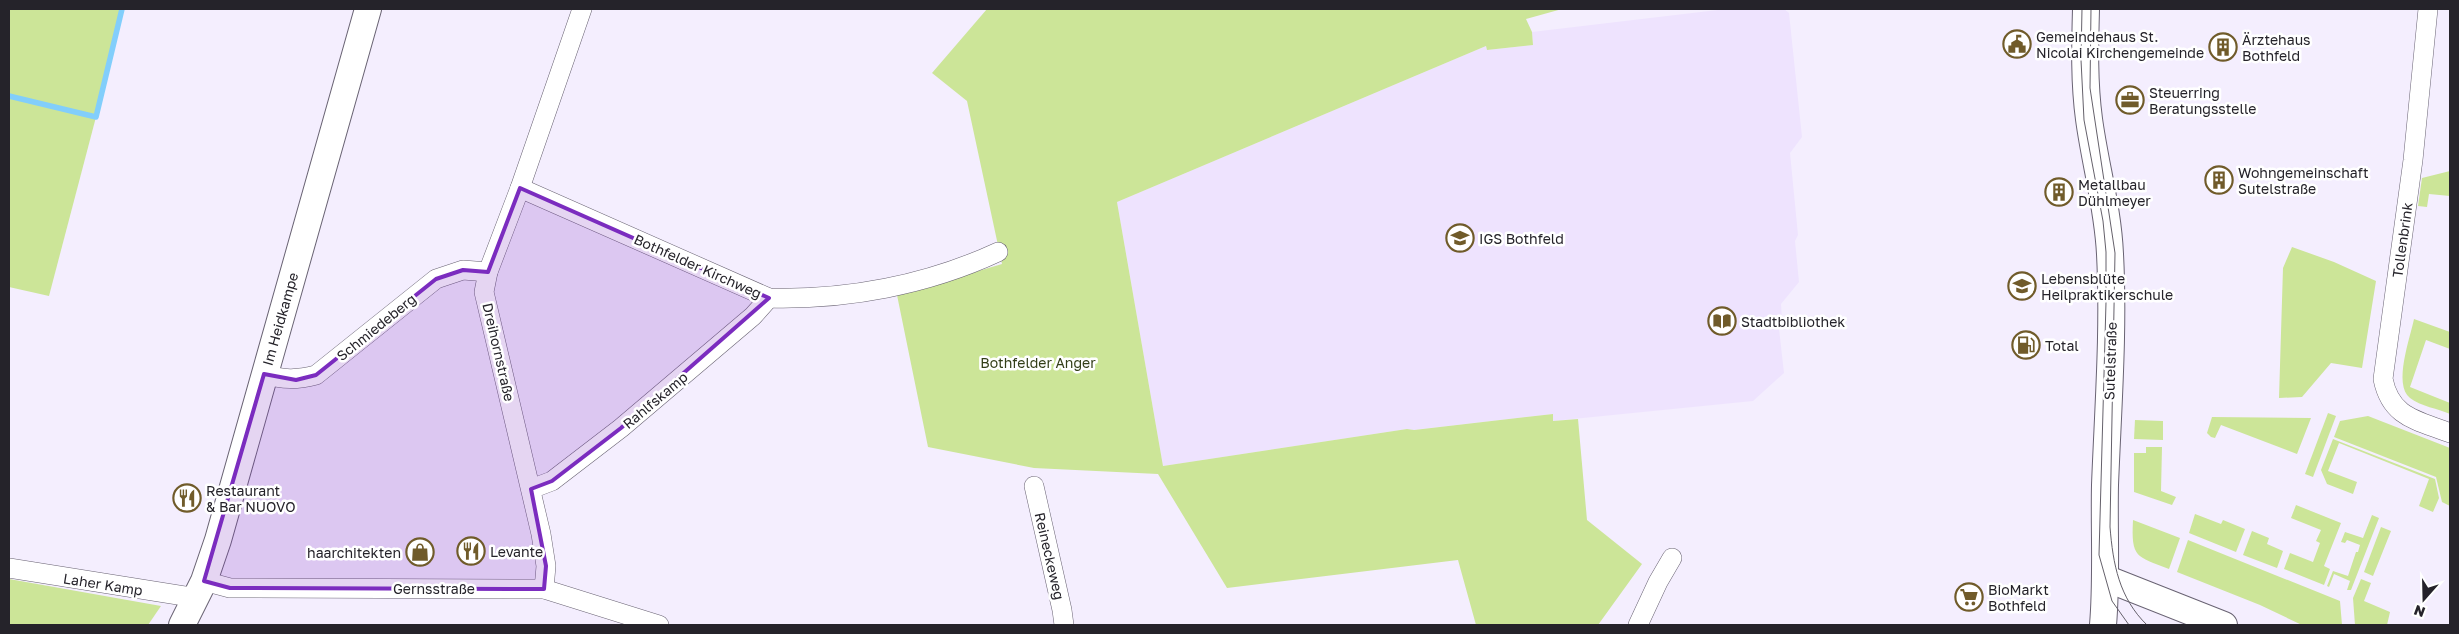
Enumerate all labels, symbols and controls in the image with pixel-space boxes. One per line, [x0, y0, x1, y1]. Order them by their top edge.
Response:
place label: Gemeindehaus St. Nicolai Kirchengemeinde [2036, 28, 2204, 61]
public building icon: Gemeindehaus St. Nicolai Kirchengemeinde [2002, 29, 2032, 59]
place label: Ärztehaus Bothfeld [2242, 31, 2311, 64]
building icon: Ärztehaus Bothfeld [2208, 32, 2238, 62]
place label: Steuerring Beratungsstelle [2149, 84, 2256, 117]
office icon: Steuerring Beratungsstelle [2115, 85, 2145, 115]
place label: Wohngemeinschaft Sutelstraße [2238, 164, 2369, 197]
building icon: Wohngemeinschaft Sutelstraße [2204, 165, 2234, 195]
place label: Metallbau Dühlmeyer [2078, 176, 2151, 209]
building icon: Metallbau Dühlmeyer [2044, 177, 2074, 207]
street label: Tollenbrink [2388, 201, 2416, 279]
school or university icon: IGS Bothfeld [1445, 223, 1475, 253]
street label: Bothfelder Kirchweg [632, 230, 764, 302]
place label: IGS Bothfeld [1479, 230, 1564, 247]
street label: Im Heidkampe [259, 270, 301, 368]
place label: Lebensblüte Heilpraktikerschule [2041, 270, 2173, 303]
school or university icon: Lebensblüte Heilpraktikerschule [2007, 271, 2037, 301]
street label: Schmiedeberg [333, 290, 419, 364]
street label: Dreihornstraße [479, 301, 519, 403]
library icon: Stadtbibliothek [1707, 306, 1737, 336]
place label: Stadtbibliothek [1741, 313, 1845, 330]
street label: Sutelstraße [2100, 322, 2120, 400]
fuel station icon: Total [2011, 330, 2041, 360]
place label: Total [2045, 337, 2079, 354]
park label: Bothfelder Anger [980, 354, 1096, 371]
street label: Rahlfskamp [619, 368, 691, 432]
place label: Restaurant & Bar NUOVO [206, 482, 296, 515]
restaurant icon: Restaurant & Bar NUOVO [172, 483, 202, 513]
street label: Reineckeweg [1032, 511, 1068, 601]
restaurant icon: Levante [456, 536, 486, 566]
shop icon: haarchitekten [405, 537, 435, 567]
place label: Levante [490, 543, 543, 560]
place label: haarchitekten [307, 544, 401, 561]
street label: Laher Kamp [62, 569, 144, 599]
north arrow [2399, 574, 2449, 624]
street label: Gernsstraße [393, 580, 475, 597]
place label: BioMarkt Bothfeld [1988, 581, 2049, 614]
supermarket icon: BioMarkt Bothfeld [1954, 582, 1984, 612]
text: N [2411, 602, 2427, 621]

